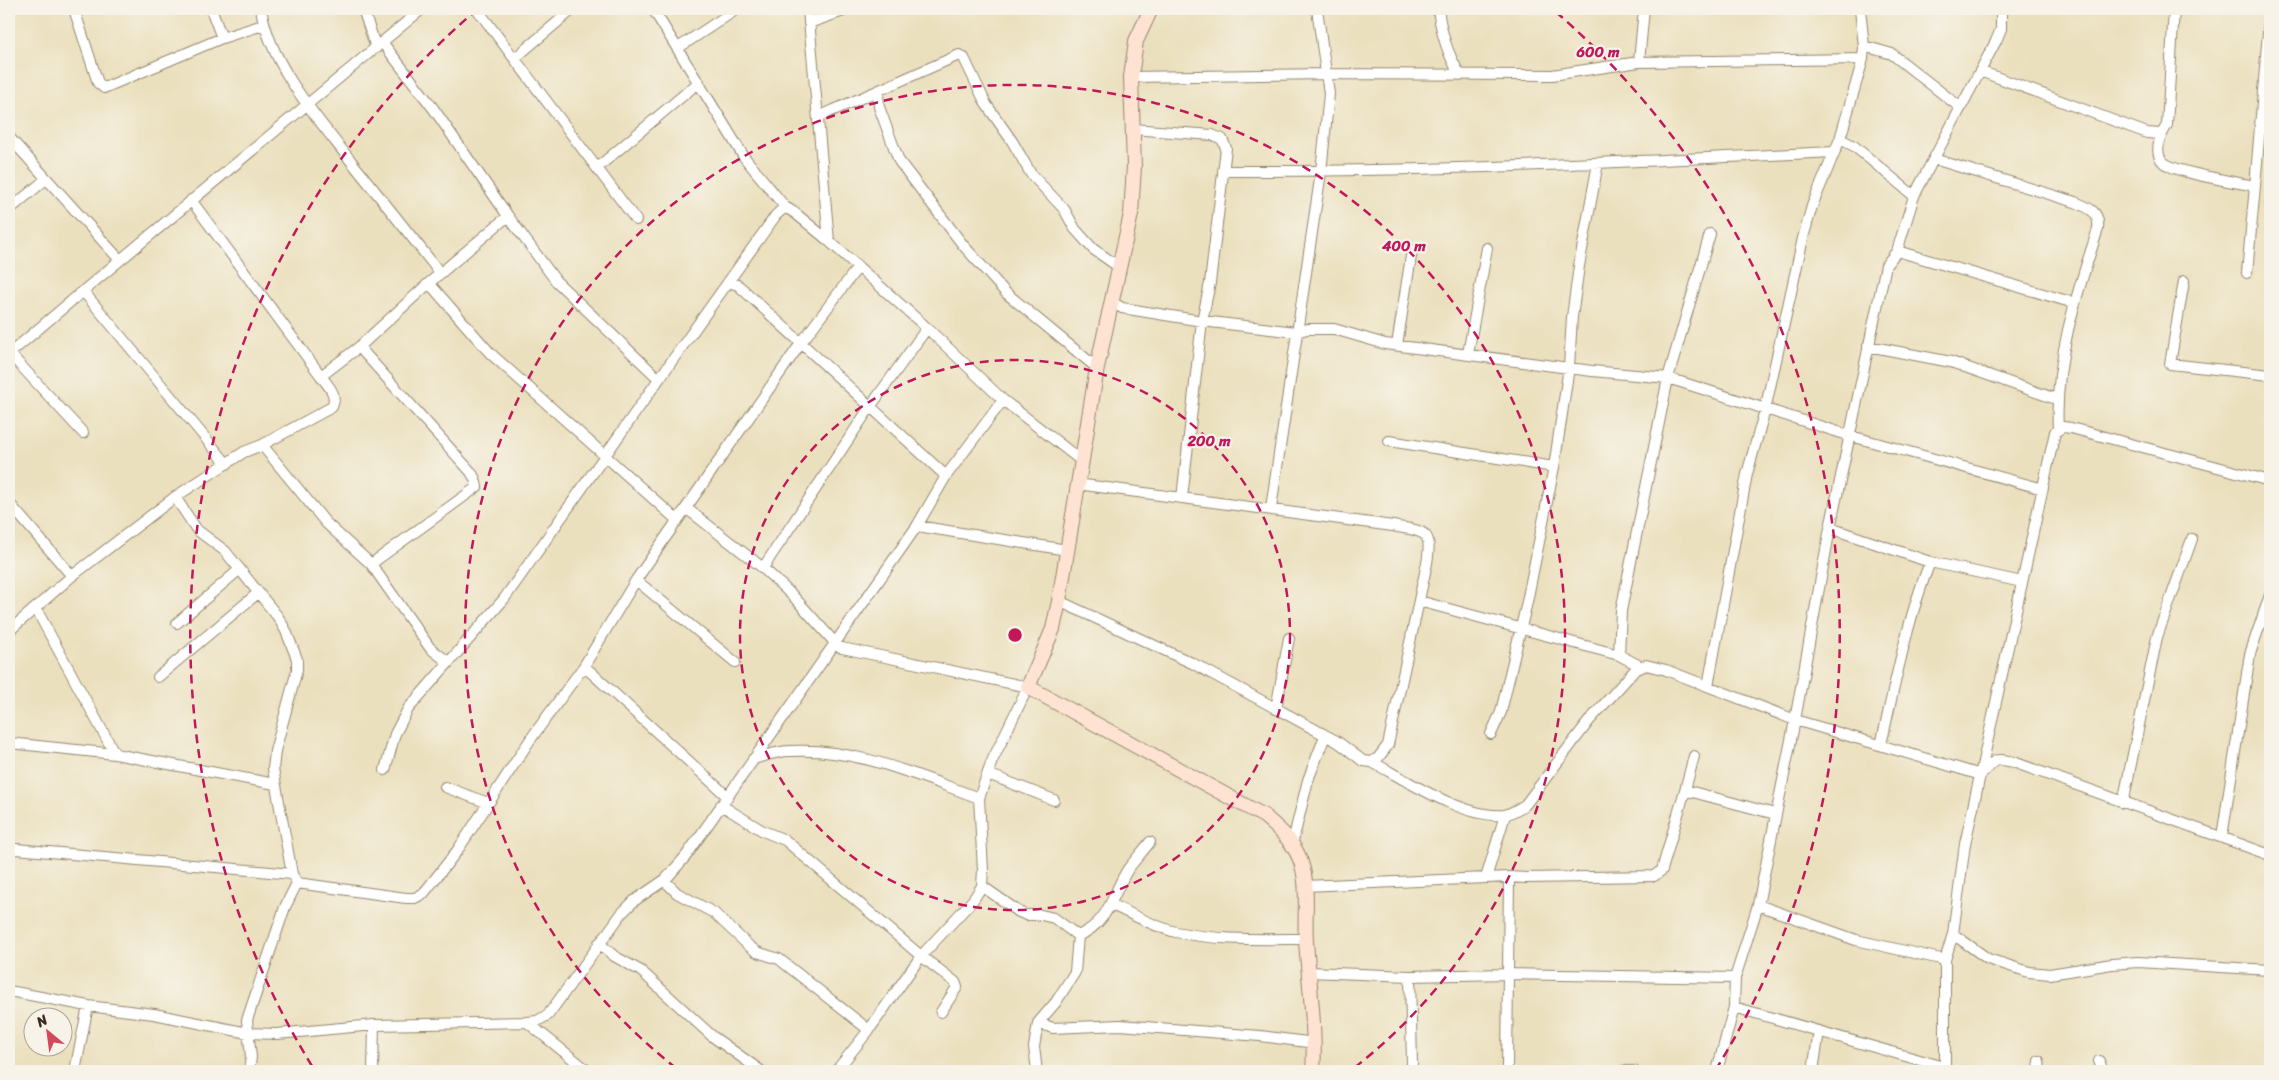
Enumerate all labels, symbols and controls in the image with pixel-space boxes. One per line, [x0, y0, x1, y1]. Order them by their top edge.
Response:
text: 600 m [1576, 39, 1620, 65]
text: 400 m [1381, 233, 1426, 259]
text: 200 m [1186, 428, 1231, 454]
centre of rings [1006, 626, 1024, 644]
north arrow [22, 1008, 72, 1058]
text: N [31, 1008, 53, 1035]

